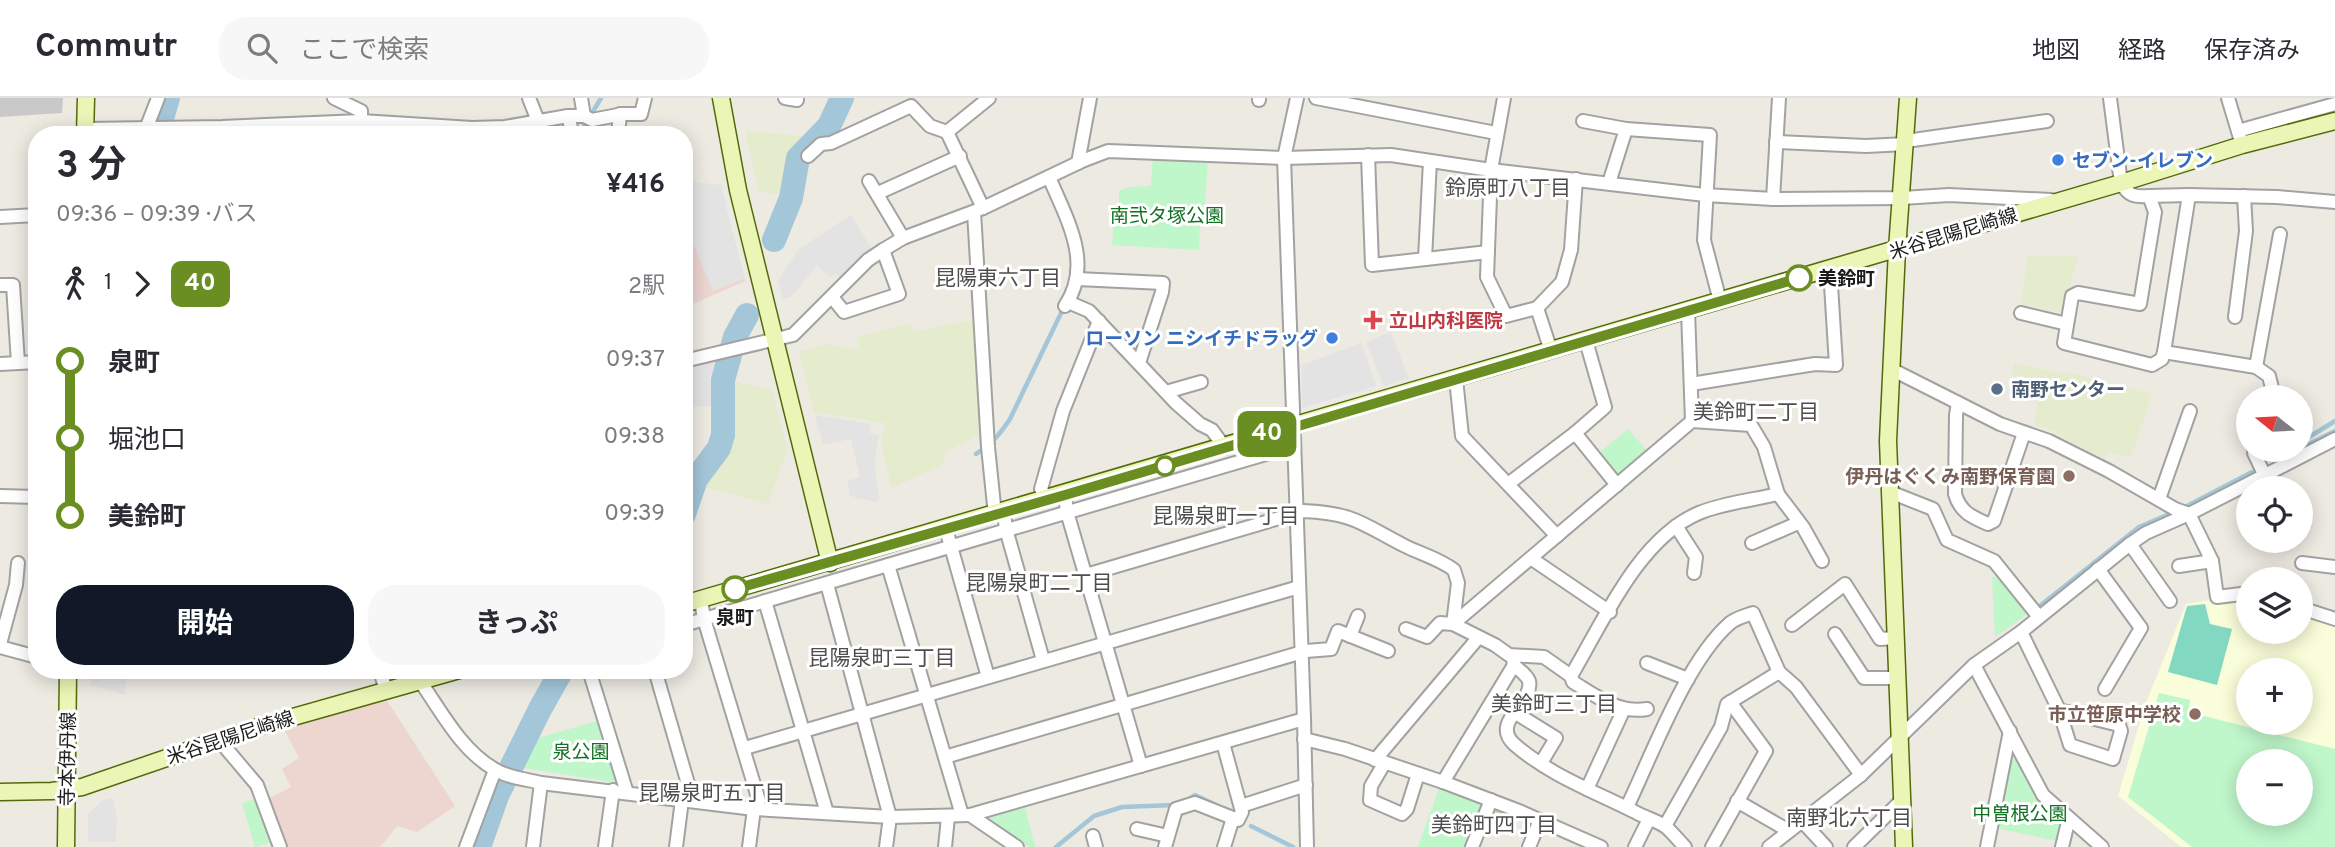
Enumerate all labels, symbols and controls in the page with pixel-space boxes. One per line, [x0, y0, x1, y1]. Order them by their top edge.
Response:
search box [219, 17, 709, 80]
text: Commutr [35, 27, 177, 69]
icon: search [243, 29, 281, 67]
text: ここで検索 [299, 35, 429, 68]
text: 地図 [2032, 37, 2080, 67]
text: 経路 [2118, 37, 2166, 67]
text: 保存済み [2204, 37, 2300, 67]
text: 3 分 [56, 143, 126, 192]
place label: セブン-イレブン [2072, 150, 2213, 174]
marker: セブン-イレブン [2050, 152, 2066, 168]
text: ¥416 [606, 169, 665, 202]
district label: 鈴原町八丁目 [1445, 176, 1571, 203]
text: 09:36 – 09:39 · バス [56, 201, 257, 230]
street label: 米谷昆陽尼崎線 [1886, 204, 2021, 266]
park label: 南弐タ塚公園 [1110, 205, 1224, 229]
icon: walk [56, 265, 94, 303]
icon: forward [123, 265, 161, 303]
marker: 美鈴町 [1786, 265, 1812, 291]
district label: 昆陽東六丁目 [935, 266, 1061, 293]
place label: 美鈴町 [1818, 268, 1875, 292]
text: 1 [104, 269, 113, 298]
text: 40 [185, 269, 216, 299]
text: 2駅 [628, 273, 665, 302]
marker: 立山内科医院 [1363, 310, 1383, 330]
place label: 立山内科医院 [1389, 310, 1503, 334]
place label: ローソン ニシイチドラッグ [1085, 328, 1318, 352]
marker: ローソン ニシイチドラッグ [1324, 330, 1340, 346]
text: 09:37 [606, 346, 665, 375]
text: 泉町 [108, 348, 160, 381]
place label: 南野センター [2011, 379, 2125, 403]
marker: 南野センター [1989, 381, 2005, 397]
north arrow [2236, 385, 2314, 462]
map controls [2236, 385, 2313, 826]
district label: 美鈴町二丁目 [1693, 400, 1819, 427]
line badge: 40 [1236, 411, 1298, 457]
text: 40 [1251, 419, 1283, 449]
text: 09:38 [603, 423, 665, 452]
text: 堀池口 [108, 425, 186, 458]
unlabelled marker [1155, 456, 1175, 476]
place label: 伊丹はぐくみ南野保育園 [1845, 466, 2055, 490]
marker: 伊丹はぐくみ南野保育園 [2061, 468, 2077, 484]
button: locate [2236, 476, 2313, 553]
text: 09:39 [604, 500, 665, 529]
text: 美鈴町 [108, 502, 186, 535]
district label: 昆陽泉町一丁目 [1153, 504, 1300, 531]
button: layers [2236, 567, 2313, 644]
district label: 昆陽泉町二丁目 [966, 571, 1113, 598]
marker: 泉町 [722, 576, 748, 602]
button: 開始 [56, 585, 354, 665]
button: きっぷ [368, 585, 665, 665]
place label: 泉町 [716, 607, 754, 631]
district label: 昆陽泉町三丁目 [809, 646, 956, 673]
button: + [2236, 658, 2313, 735]
district label: 美鈴町三丁目 [1491, 692, 1617, 719]
place label: 市立笹原中学校 [2048, 704, 2181, 728]
marker: 市立笹原中学校 [2187, 706, 2203, 722]
street label: 米谷昆陽尼崎線 [164, 707, 298, 771]
street label: 寺本伊丹線 [56, 711, 82, 807]
park label: 泉公園 [552, 741, 610, 765]
button: − [2236, 749, 2313, 826]
district label: 昆陽泉町五丁目 [639, 781, 786, 808]
park label: 中曽根公園 [1972, 803, 2068, 827]
district label: 南野北六丁目 [1786, 806, 1912, 833]
district label: 美鈴町四丁目 [1431, 813, 1557, 840]

